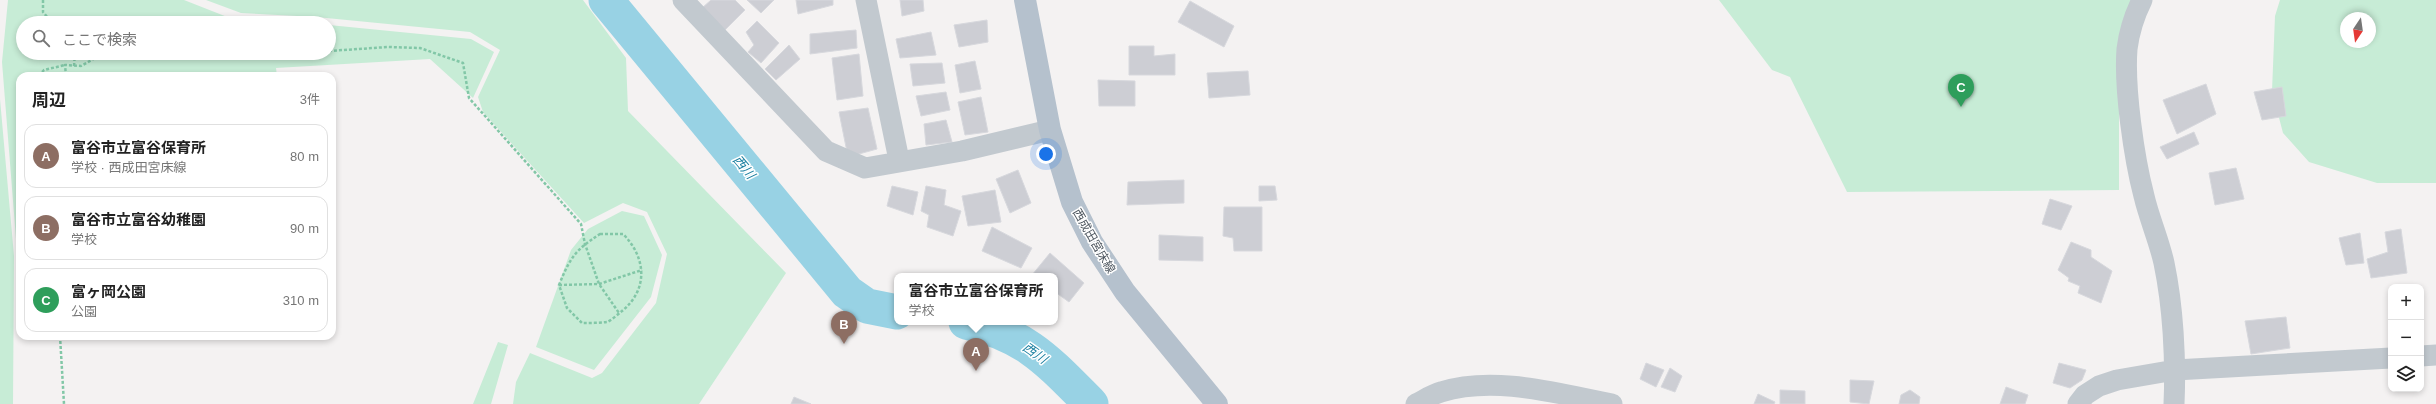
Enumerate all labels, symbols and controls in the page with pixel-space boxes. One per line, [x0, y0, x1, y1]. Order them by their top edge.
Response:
north arrow [2340, 12, 2376, 48]
search box [16, 16, 336, 60]
icon: search [30, 27, 52, 49]
text: ここで検索 [62, 31, 137, 48]
pin: C [1948, 74, 1974, 107]
text: 周辺 [32, 91, 66, 110]
text: 3件 [300, 92, 320, 107]
text: 富谷市立富谷保育所 [71, 139, 206, 156]
your location [1036, 144, 1056, 164]
text: A [41, 149, 51, 164]
text: 80 m [290, 149, 319, 164]
water label: 西川 [730, 152, 759, 183]
text: 学校 · 西成田宮床線 [71, 160, 187, 175]
street label: 西成田宮床線 [1070, 206, 1118, 276]
text: 富谷市立富谷幼稚園 [71, 211, 206, 228]
text: B [41, 221, 51, 236]
text: 90 m [290, 221, 319, 236]
text: 学校 [71, 232, 97, 247]
popup [894, 273, 1058, 325]
text: 富谷市立富谷保育所 [908, 282, 1044, 299]
text: 富ヶ岡公園 [71, 283, 146, 300]
map controls [2388, 284, 2424, 392]
button: + [2388, 284, 2424, 320]
text: C [41, 293, 51, 308]
text: 310 m [283, 293, 319, 308]
text: 学校 [908, 303, 935, 318]
text: 公園 [71, 304, 97, 319]
pin: B [831, 311, 857, 344]
button: − [2388, 320, 2424, 356]
pin: A [963, 338, 989, 371]
water label: 西川 [1020, 339, 1052, 368]
button: layers [2388, 356, 2424, 392]

